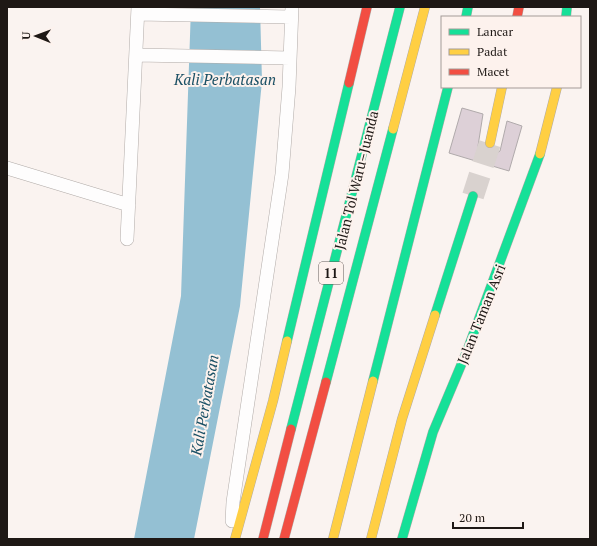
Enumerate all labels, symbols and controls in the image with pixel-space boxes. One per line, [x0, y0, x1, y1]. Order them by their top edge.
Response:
north arrow [16, 16, 56, 56]
legend [441, 16, 581, 88]
text: Lancar [477, 24, 513, 39]
text: U [19, 32, 33, 40]
text: Padat [477, 44, 508, 59]
text: Macet [477, 64, 510, 79]
water label: Kali Perbatasan [173, 69, 276, 89]
street label: Jalan Tol Waru–Juanda [330, 109, 382, 251]
street label: Jalan Taman Asri [452, 261, 510, 367]
road number: 11 [319, 262, 343, 284]
water label: Kali Perbatasan [185, 353, 223, 458]
scale bar [453, 504, 523, 530]
text: 20 m [459, 510, 486, 525]

